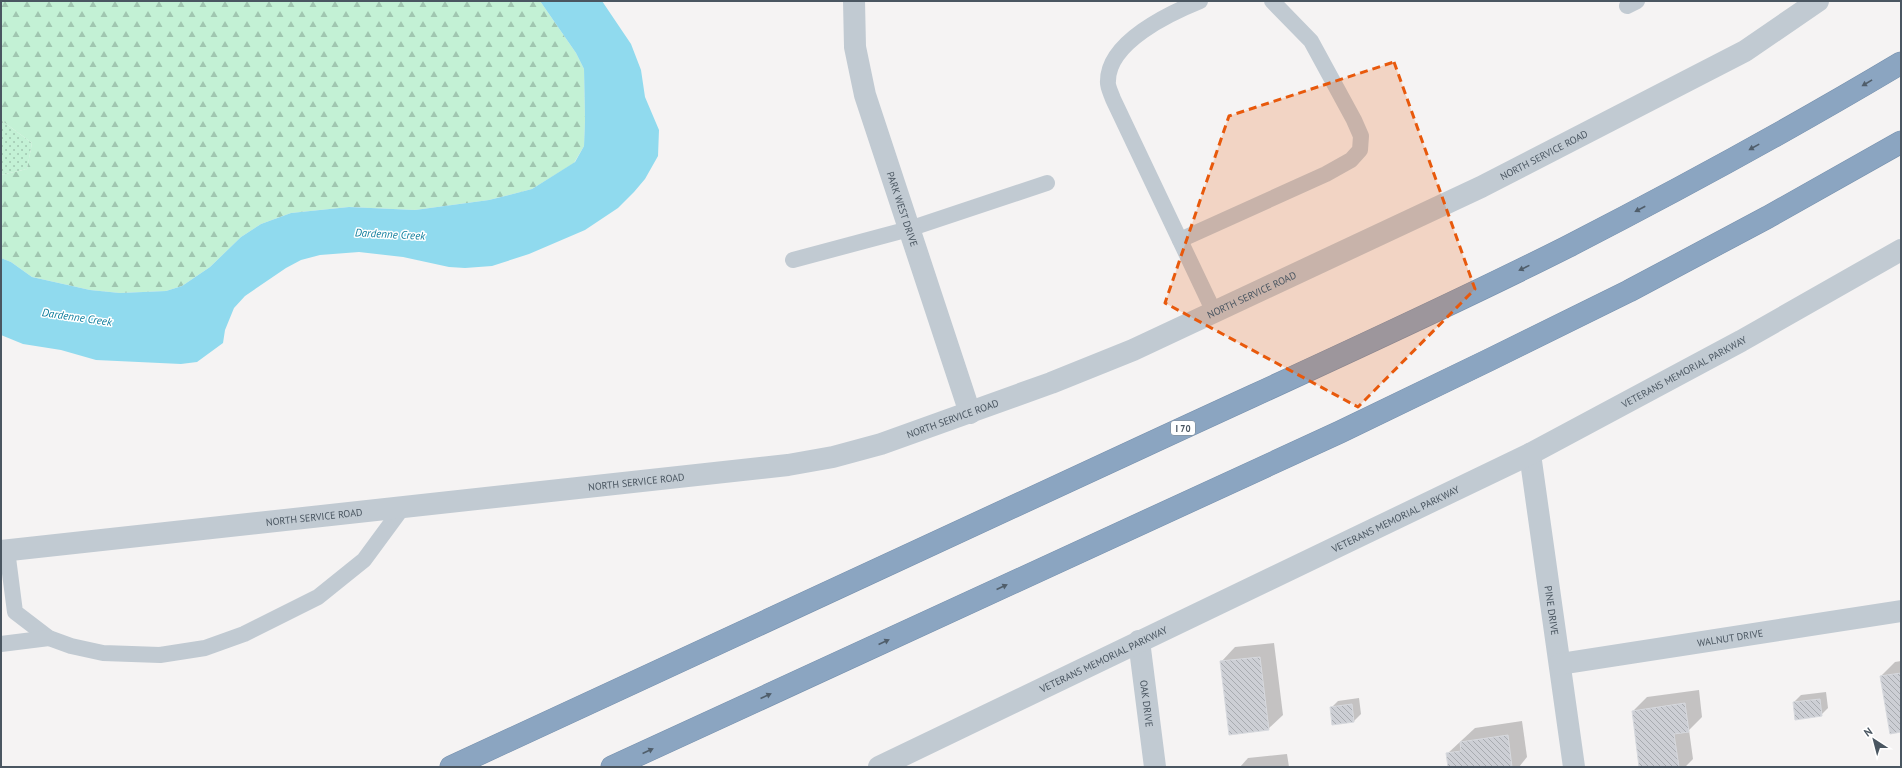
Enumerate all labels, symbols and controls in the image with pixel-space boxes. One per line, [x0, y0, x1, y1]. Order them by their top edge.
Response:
one-way arrow [1861, 80, 1873, 87]
street label: NORTH SERVICE ROAD [1498, 127, 1590, 183]
one-way arrow [1748, 144, 1760, 150]
street label: PARK WEST DRIVE [884, 170, 921, 248]
one-way arrow [1634, 205, 1645, 212]
water label: Dardenne Creek [354, 225, 427, 243]
one-way arrow [1518, 265, 1530, 271]
street label: NORTH SERVICE ROAD [1205, 268, 1298, 321]
water label: Dardenne Creek [41, 305, 114, 329]
street label: VETERANS MEMORIAL PARKWAY [1618, 332, 1749, 411]
street label: NORTH SERVICE ROAD [905, 396, 1000, 441]
road number: I 70 [1171, 421, 1195, 435]
street label: NORTH SERVICE ROAD [587, 470, 685, 493]
street label: VETERANS MEMORIAL PARKWAY [1329, 482, 1462, 555]
street label: NORTH SERVICE ROAD [265, 505, 363, 529]
one-way arrow [996, 584, 1007, 590]
street label: PINE DRIVE [1542, 585, 1562, 636]
street label: VETERANS MEMORIAL PARKWAY [1037, 623, 1170, 696]
street label: WALNUT DRIVE [1696, 626, 1764, 649]
one-way arrow [878, 639, 889, 645]
street label: OAK DRIVE [1138, 679, 1156, 728]
one-way arrow [760, 693, 771, 699]
north arrow [1854, 720, 1894, 760]
text: N [1861, 724, 1875, 740]
one-way arrow [642, 748, 653, 754]

